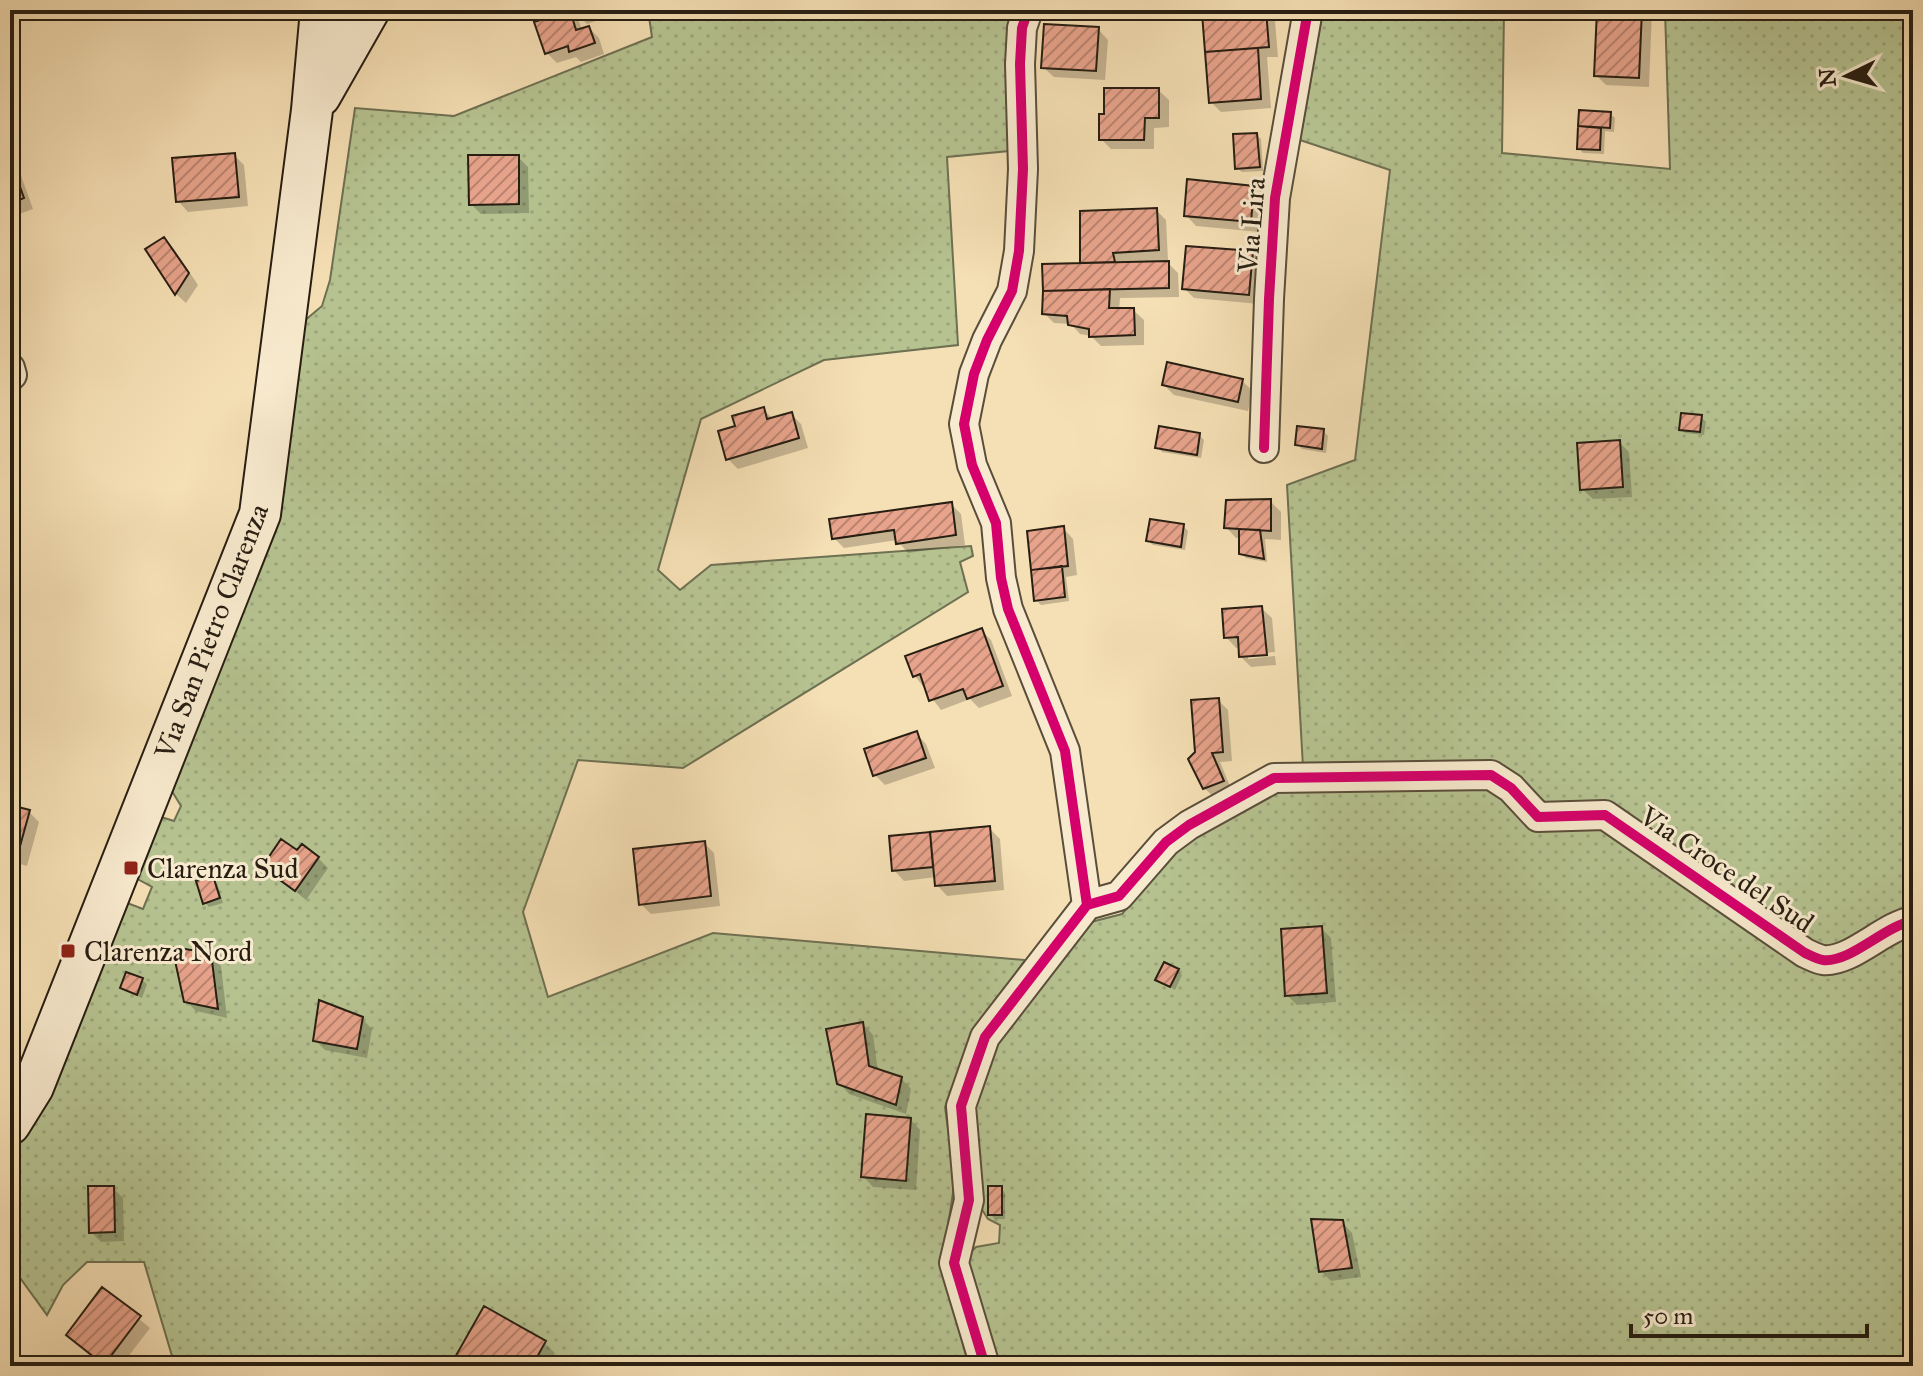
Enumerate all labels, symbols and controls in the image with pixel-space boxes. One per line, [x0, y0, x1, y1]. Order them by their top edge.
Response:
north arrow [1807, 36, 1887, 116]
text: N [1813, 67, 1842, 88]
street label: Via Lira [1230, 176, 1273, 275]
street label: Via San Pietro Clarenza [146, 499, 276, 765]
street label: Via Croce del Sud [1632, 798, 1821, 941]
place label: Clarenza Sud [147, 851, 298, 886]
marker: Clarenza Sud [122, 859, 140, 877]
place label: Clarenza Nord [84, 934, 252, 969]
marker: Clarenza Nord [59, 942, 77, 960]
scale bar [1631, 1288, 1867, 1338]
text: 50 m [1643, 1301, 1693, 1331]

